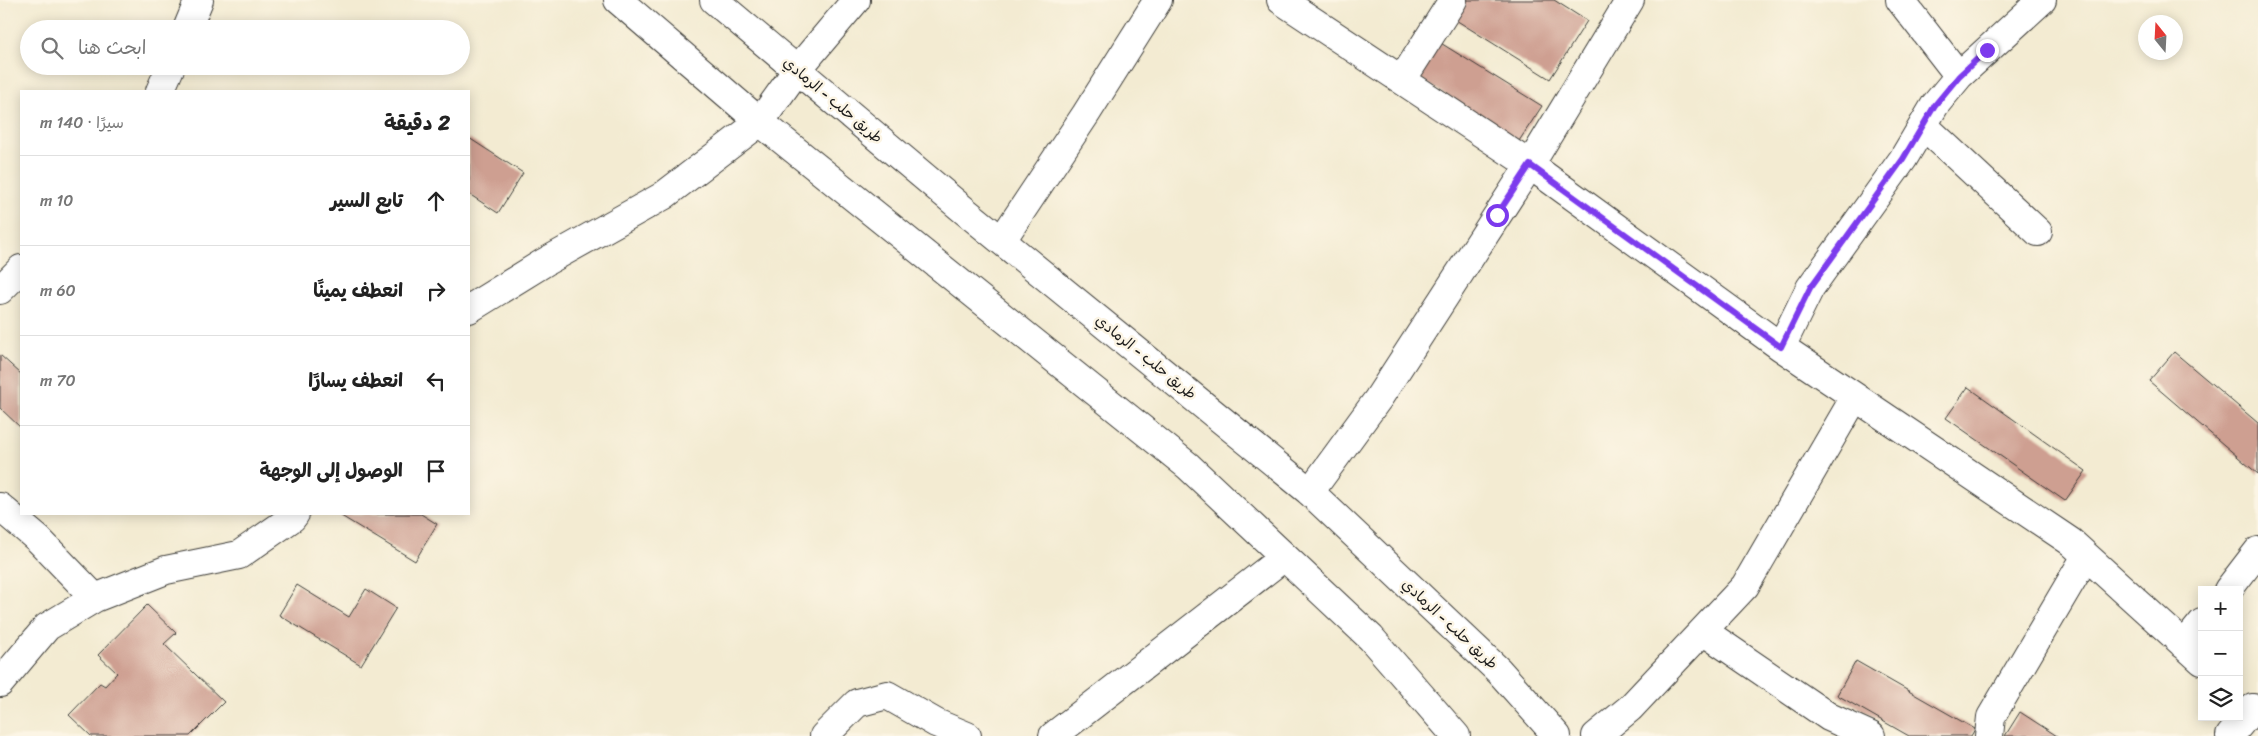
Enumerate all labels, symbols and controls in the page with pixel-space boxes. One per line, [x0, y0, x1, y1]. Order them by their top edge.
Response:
north arrow [2138, 15, 2183, 60]
search box [20, 20, 470, 75]
text: ابحث هنا [78, 31, 146, 64]
icon: search [38, 34, 66, 62]
route end [1976, 39, 1999, 62]
street label: طريق حلب - الرمادي [777, 50, 889, 150]
text: 2 دقيقة [384, 104, 450, 142]
text: سيرًا · 140 m [40, 108, 124, 137]
text: تابع السير [330, 184, 403, 217]
text: 10 m [40, 186, 73, 215]
icon: ahead [422, 187, 450, 215]
route start [1486, 204, 1509, 227]
text: انعطف يمينًا [313, 274, 403, 307]
text: 60 m [40, 276, 76, 305]
icon: right [422, 277, 450, 305]
street label: طريق حلب - الرمادي [1089, 308, 1203, 406]
text: انعطف يسارًا [308, 364, 403, 397]
text: 70 m [40, 366, 76, 395]
icon: left [422, 367, 450, 395]
text: الوصول إلى الوجهة [260, 454, 403, 487]
icon: arrive [422, 457, 450, 485]
street label: طريق حلب - الرمادي [1396, 572, 1504, 676]
map controls [2198, 586, 2243, 721]
button: + [2198, 586, 2243, 631]
button: − [2198, 631, 2243, 676]
button: layers [2198, 676, 2243, 721]

